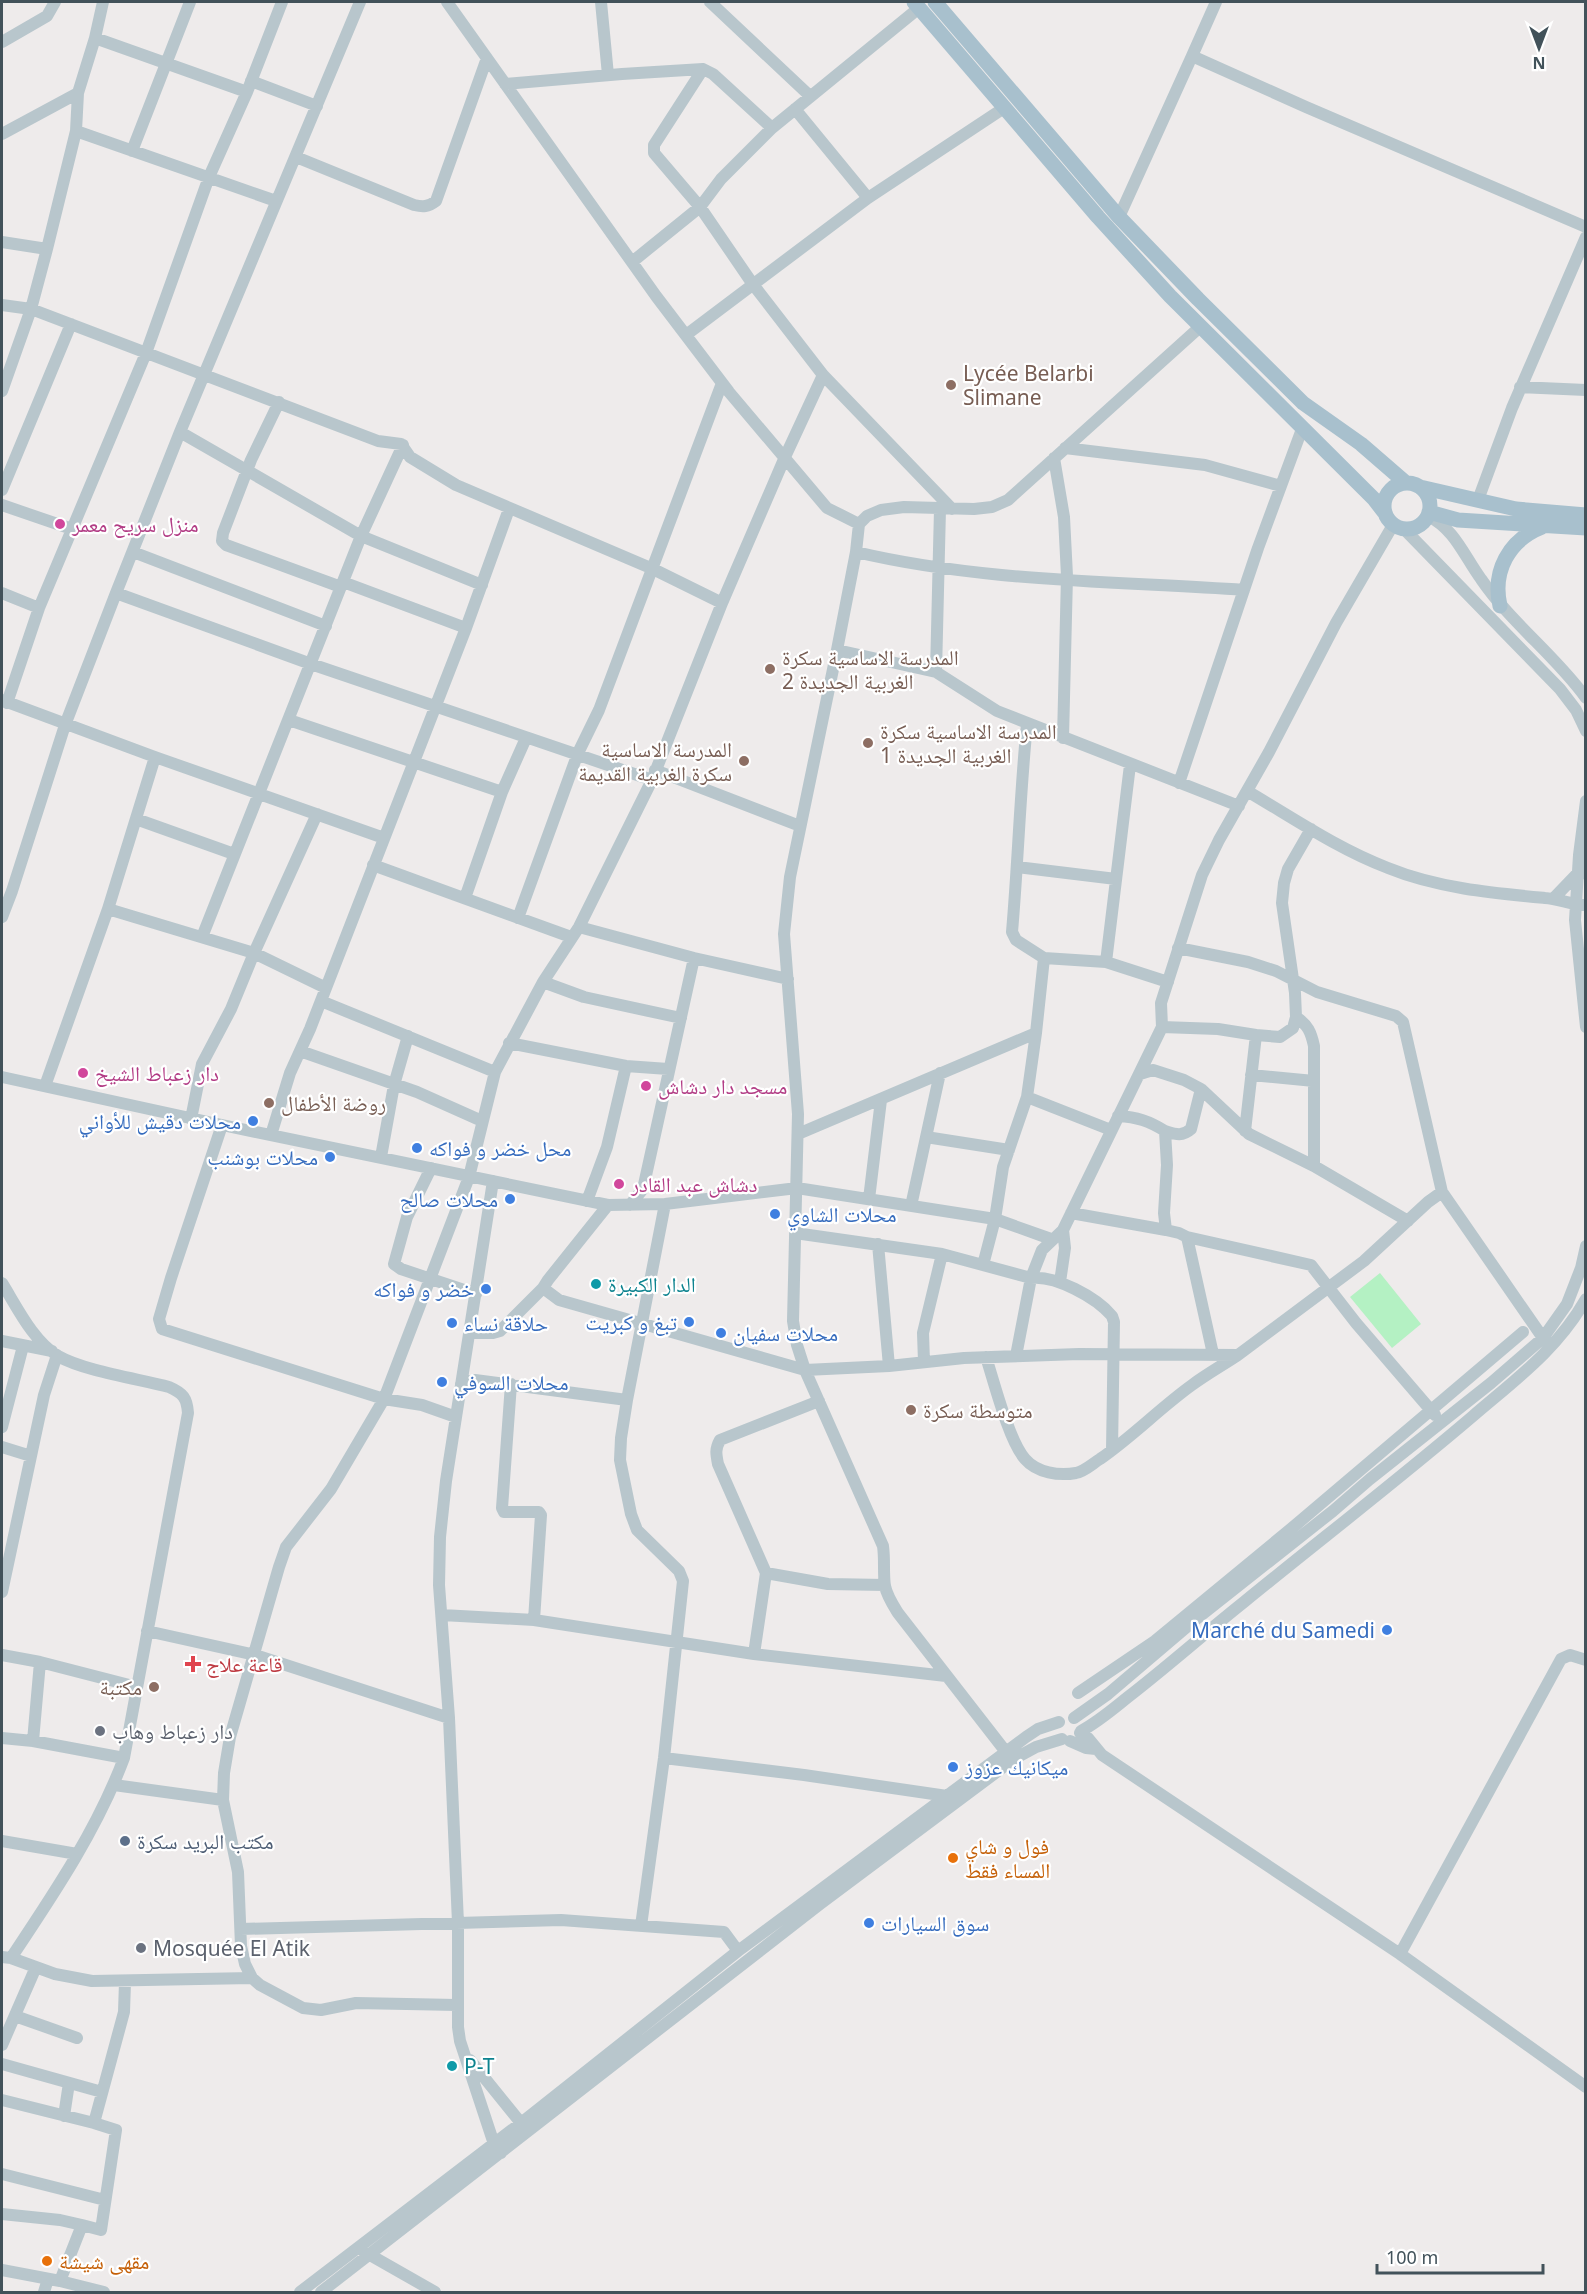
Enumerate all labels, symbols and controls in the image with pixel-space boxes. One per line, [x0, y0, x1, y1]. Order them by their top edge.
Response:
north arrow [1509, 18, 1569, 78]
text: N [1532, 52, 1546, 74]
place label: Lycée Belarbi Slimane [963, 359, 1094, 411]
marker: Lycée Belarbi Slimane [944, 378, 958, 392]
place label: منزل سريح معمر [71, 510, 199, 538]
marker: منزل سريح معمر [53, 517, 67, 531]
place label: المدرسة الاساسية سكرة الغربية الجديدة 2 [782, 643, 959, 695]
marker: المدرسة الاساسية سكرة الغربية الجديدة 2 [763, 662, 777, 676]
place label: المدرسة الاساسية سكرة الغربية الجديدة 1 [880, 717, 1057, 769]
place label: المدرسة الاساسية سكرة الغربية القديمة [578, 735, 732, 787]
marker: المدرسة الاساسية سكرة الغربية الجديدة 1 [861, 736, 875, 750]
marker: المدرسة الاساسية سكرة الغربية القديمة [737, 754, 751, 768]
place label: دار زعباط الشيخ [95, 1059, 219, 1087]
marker: دار زعباط الشيخ [76, 1066, 90, 1080]
place label: مسجد دار دشاش [658, 1072, 787, 1100]
marker: مسجد دار دشاش [639, 1079, 653, 1093]
place label: روضة الأطفال [281, 1089, 386, 1117]
marker: روضة الأطفال [262, 1096, 276, 1110]
place label: محلات دقيش للأواني [79, 1107, 241, 1138]
marker: محلات دقيش للأواني [246, 1114, 260, 1128]
place label: محل خضر و فواكه [429, 1134, 571, 1162]
marker: محل خضر و فواكه [410, 1141, 424, 1155]
place label: محلات بوشنب [207, 1143, 318, 1171]
marker: محلات بوشنب [323, 1150, 337, 1164]
place label: دشاش عبد القادر [630, 1170, 757, 1198]
marker: دشاش عبد القادر [612, 1177, 626, 1191]
place label: محلات صالح [400, 1185, 498, 1213]
marker: محلات صالح [503, 1192, 517, 1206]
place label: محلات الشاوي [787, 1200, 897, 1231]
marker: محلات الشاوي [768, 1207, 782, 1221]
place label: الدار الكبيرة [608, 1270, 696, 1298]
place label: خضر و فواكه [373, 1275, 474, 1303]
marker: الدار الكبيرة [589, 1277, 603, 1291]
marker: خضر و فواكه [479, 1282, 493, 1296]
place label: تبغ و كبريت [585, 1308, 677, 1336]
place label: حلاقة نساء [464, 1309, 548, 1337]
marker: تبغ و كبريت [682, 1315, 696, 1329]
marker: حلاقة نساء [445, 1316, 459, 1330]
place label: محلات سفيان [733, 1319, 838, 1347]
marker: محلات سفيان [714, 1326, 728, 1340]
place label: محلات السوفي [454, 1368, 569, 1399]
marker: محلات السوفي [435, 1375, 449, 1389]
place label: متوسطة سكرة [923, 1396, 1032, 1424]
marker: متوسطة سكرة [904, 1403, 918, 1417]
place label: Marché du Samedi [1191, 1616, 1375, 1644]
marker: Marché du Samedi [1380, 1623, 1394, 1637]
place label: قاعة علاج [206, 1650, 282, 1678]
marker: قاعة علاج [184, 1655, 202, 1673]
place label: مكتبة [100, 1673, 142, 1701]
marker: مكتبة [147, 1680, 161, 1694]
place label: دار زعباط وهاب [112, 1717, 233, 1745]
marker: دار زعباط وهاب [93, 1724, 107, 1738]
place label: ميكانيك عزوز [964, 1753, 1068, 1781]
marker: ميكانيك عزوز [946, 1760, 960, 1774]
place label: مكتب البريد سكرة [137, 1827, 274, 1855]
place label: فول و شاي المساء فقط [965, 1832, 1050, 1884]
marker: مكتب البريد سكرة [118, 1834, 132, 1848]
marker: فول و شاي المساء فقط [946, 1851, 960, 1865]
place label: سوق السيارات [881, 1909, 989, 1937]
marker: سوق السيارات [862, 1916, 876, 1930]
place label: Mosquée El Atik [153, 1934, 311, 1962]
marker: Mosquée El Atik [134, 1941, 148, 1955]
place label: P-T [464, 2052, 495, 2080]
marker: P-T [445, 2059, 459, 2073]
scale bar [1377, 2237, 1544, 2275]
text: 100 m [1386, 2245, 1438, 2269]
place label: مقهى شيشة [59, 2247, 149, 2275]
marker: مقهى شيشة [40, 2254, 54, 2268]

